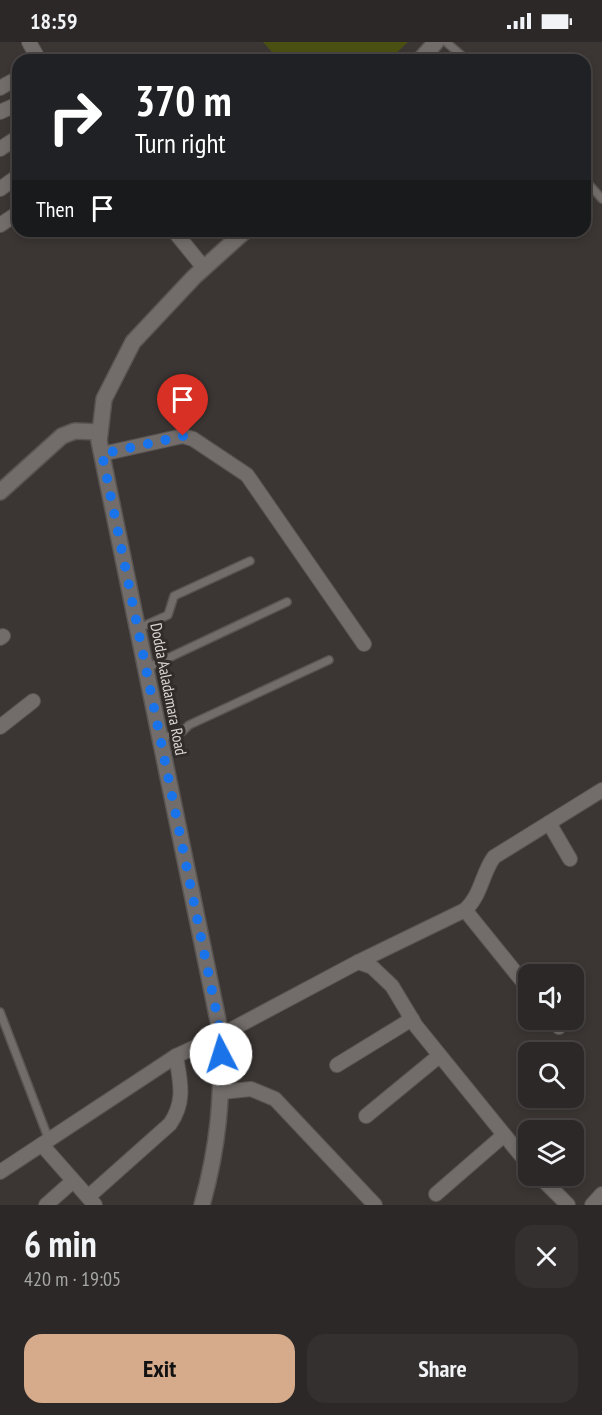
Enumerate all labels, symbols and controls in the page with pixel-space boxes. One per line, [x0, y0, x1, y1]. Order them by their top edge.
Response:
text: 18:59 [30, 7, 78, 35]
text: 370 m [135, 73, 232, 128]
icon: right [36, 78, 114, 156]
text: Turn right [135, 126, 226, 160]
icon: arrive [86, 192, 119, 225]
text: Then [36, 195, 74, 223]
pin [157, 374, 208, 436]
icon: arrive [166, 383, 199, 416]
street label: Dodda Aaladamara Road [146, 621, 192, 757]
map controls [518, 964, 584, 1186]
button: sound [518, 964, 584, 1030]
position arrow [189, 1022, 253, 1086]
button: search [518, 1042, 584, 1108]
button: layers [518, 1120, 584, 1186]
text: 6 min [24, 1220, 97, 1267]
button: close [515, 1225, 578, 1288]
text: 420 m · 19:05 [24, 1266, 121, 1292]
button: Exit [24, 1334, 295, 1403]
button: Share [307, 1334, 578, 1403]

